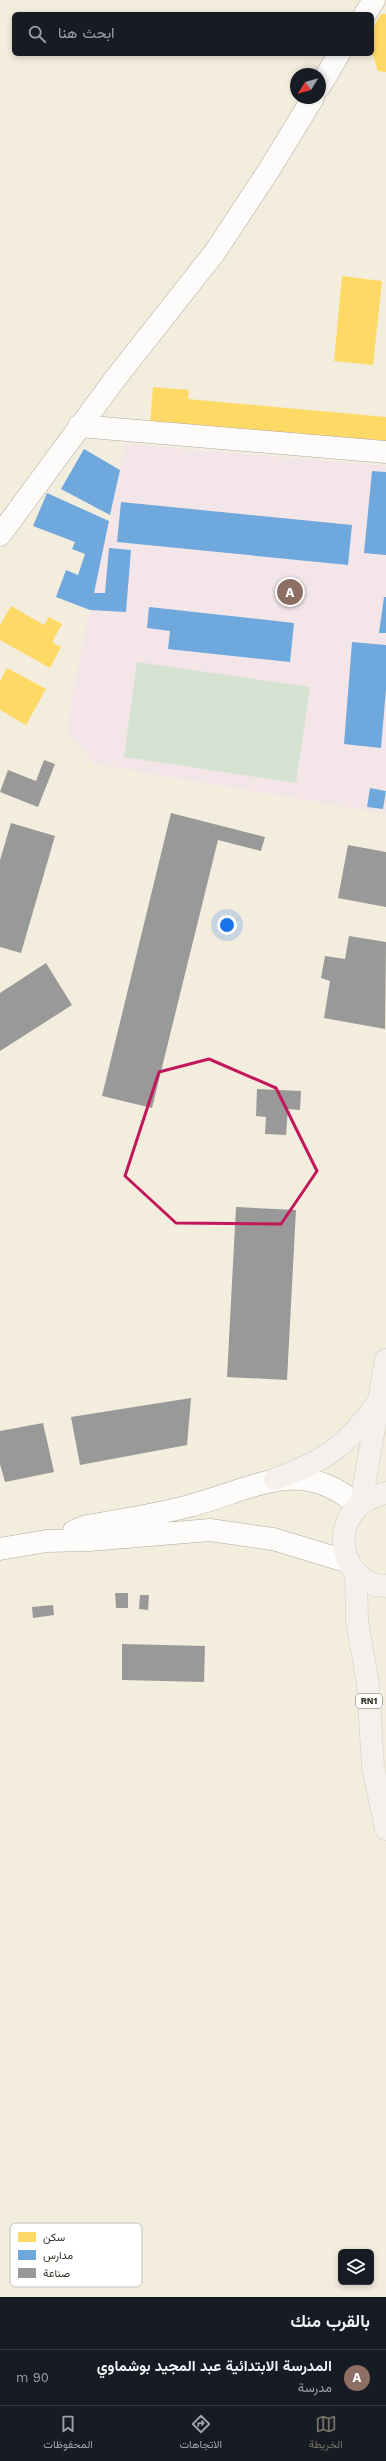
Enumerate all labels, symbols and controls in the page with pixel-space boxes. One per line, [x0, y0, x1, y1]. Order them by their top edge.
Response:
search box [12, 12, 374, 56]
icon: search [26, 23, 48, 45]
text: ابحث هنا [58, 24, 115, 42]
north arrow [290, 68, 326, 104]
pin: A [277, 577, 303, 607]
your location [217, 915, 237, 935]
road number: RN1 [356, 1694, 382, 1708]
legend [10, 2223, 142, 2287]
text: سكن [43, 2231, 66, 2244]
text: مدارس [43, 2249, 73, 2262]
map controls [338, 2249, 374, 2285]
button: layers [338, 2249, 374, 2285]
text: صناعة [43, 2267, 70, 2280]
text: بالقرب منك [290, 2311, 370, 2331]
text: المدرسة الابتدائية عبد المجيد بوشماوي [97, 2357, 332, 2375]
text: 90 m [16, 2370, 49, 2385]
text: A [353, 2370, 361, 2385]
text: مدرسة [298, 2380, 332, 2395]
tab: المحفوظات [43, 2413, 93, 2454]
tab: الاتجاهات [179, 2413, 222, 2454]
tab: الخريطة [309, 2413, 343, 2454]

